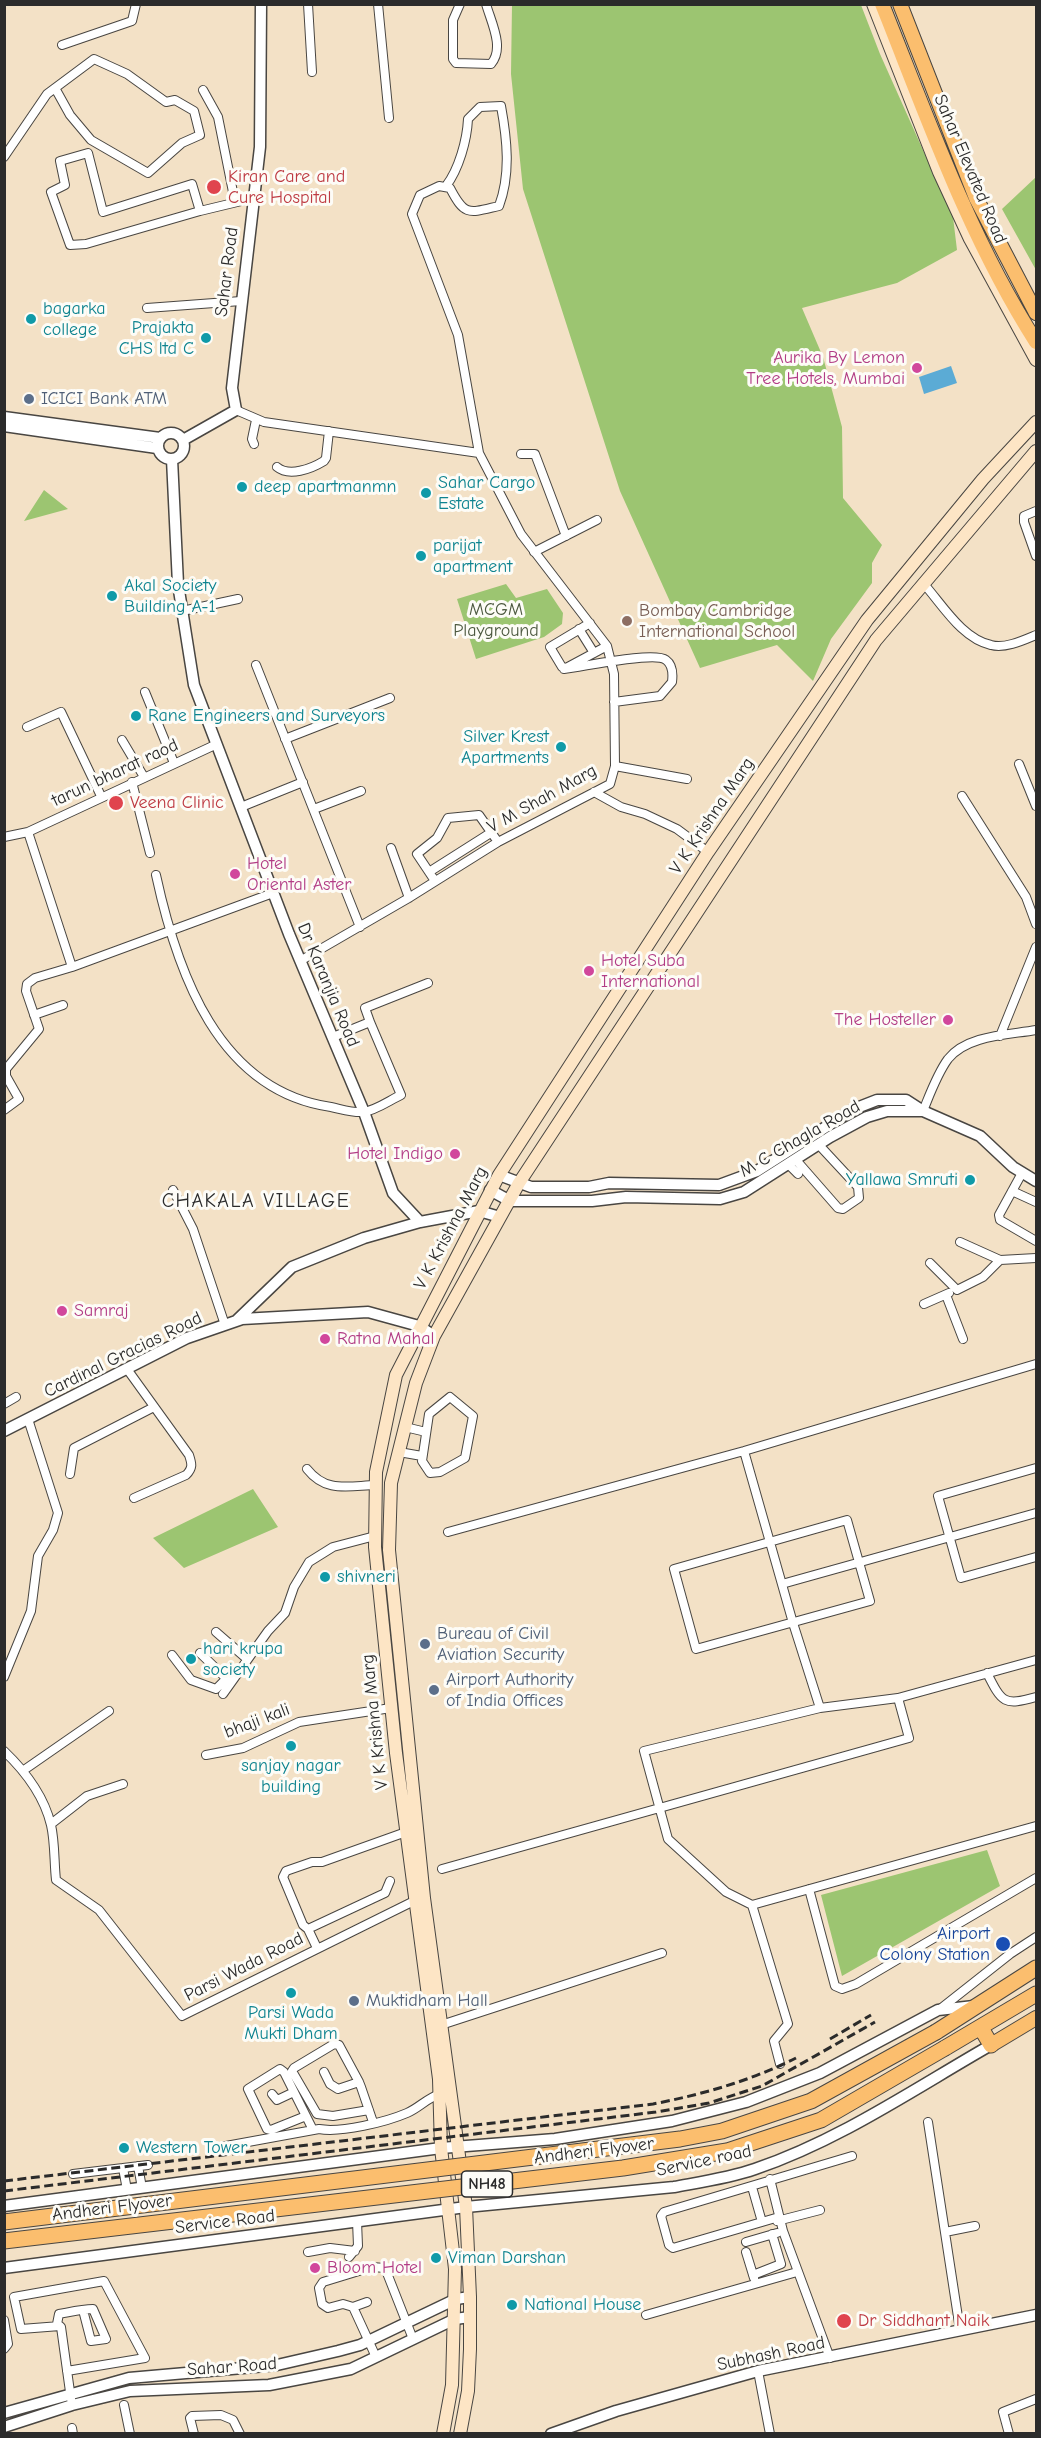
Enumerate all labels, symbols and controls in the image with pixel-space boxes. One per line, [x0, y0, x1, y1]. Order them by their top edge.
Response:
street label: Sahar Elevated Road [929, 91, 1011, 247]
place label: Kiran Care and Cure Hospital [228, 166, 345, 208]
marker: Kiran Care and Cure Hospital [205, 178, 223, 196]
street label: Sahar Road [211, 226, 243, 318]
place label: bagarka college [43, 298, 106, 340]
marker: bagarka college [24, 312, 38, 326]
place label: Prajakta CHS ltd C [119, 317, 194, 360]
marker: Prajakta CHS ltd C [199, 331, 213, 345]
place label: Aurika By Lemon Tree Hotels, Mumbai [746, 347, 905, 389]
marker: Aurika By Lemon Tree Hotels, Mumbai [910, 361, 924, 375]
place label: ICICI Bank ATM [41, 388, 167, 410]
marker: ICICI Bank ATM [22, 392, 36, 406]
place label: Sahar Cargo Estate [438, 472, 535, 514]
place label: deep apartmanmn [254, 476, 397, 498]
marker: deep apartmanmn [235, 480, 249, 494]
marker: Sahar Cargo Estate [419, 486, 433, 500]
place label: parijat apartment [433, 535, 512, 578]
marker: parijat apartment [414, 549, 428, 563]
place label: Akal Society Building A-1 [124, 575, 216, 618]
marker: Akal Society Building A-1 [105, 589, 119, 603]
park label: MCGM Playground [453, 599, 539, 642]
place label: Bombay Cambridge International School [639, 600, 795, 642]
marker: Bombay Cambridge International School [620, 614, 634, 628]
place label: Rane Engineers and Surveyors [148, 705, 385, 727]
marker: Rane Engineers and Surveyors [129, 709, 143, 723]
place label: Silver Krest Apartments [461, 726, 549, 768]
street label: tarun bharat raod [48, 734, 182, 812]
marker: Silver Krest Apartments [554, 740, 568, 754]
street label: V K Krishna Marg [665, 754, 759, 878]
street label: V M Shah Marg [483, 760, 601, 838]
place label: Veena Clinic [130, 792, 224, 814]
marker: Veena Clinic [107, 794, 125, 812]
place label: Hotel Oriental Aster [247, 853, 351, 896]
marker: Hotel Oriental Aster [228, 867, 242, 881]
street label: Dr Karanjia Road [292, 920, 364, 1050]
place label: Hotel Suba International [601, 950, 700, 992]
marker: Hotel Suba International [582, 964, 596, 978]
place label: The Hosteller [834, 1009, 936, 1031]
marker: The Hosteller [941, 1013, 955, 1027]
street label: M C Chagla Road [736, 1096, 864, 1182]
place label: Hotel Indigo [347, 1143, 443, 1165]
marker: Hotel Indigo [448, 1147, 462, 1161]
street label: V K Krishna Marg [410, 1163, 492, 1293]
place label: Yallawa Smruti [846, 1169, 958, 1191]
marker: Yallawa Smruti [963, 1173, 977, 1187]
district label: CHAKALA VILLAGE [162, 1189, 350, 1213]
place label: Samraj [74, 1300, 128, 1322]
marker: Samraj [55, 1304, 69, 1318]
street label: Cardinal Gracias Road [40, 1307, 206, 1403]
place label: Ratna Mahal [337, 1328, 434, 1350]
marker: Ratna Mahal [318, 1332, 332, 1346]
place label: shivneri [337, 1566, 396, 1588]
marker: shivneri [318, 1570, 332, 1584]
place label: Bureau of Civil Aviation Security [437, 1623, 564, 1666]
marker: Bureau of Civil Aviation Security [418, 1637, 432, 1651]
place label: hari krupa society [203, 1638, 283, 1680]
marker: hari krupa society [184, 1652, 198, 1666]
street label: V K Krishna Marg [357, 1653, 393, 1791]
place label: Airport Authority of India Offices [446, 1669, 573, 1712]
marker: Airport Authority of India Offices [427, 1683, 441, 1697]
street label: bhaji kali [221, 1699, 293, 1743]
marker: sanjay nagar building [284, 1739, 298, 1753]
place label: sanjay nagar building [241, 1755, 341, 1798]
place label: Airport Colony Station [879, 1923, 990, 1966]
street label: Parsi Wada Road [181, 1928, 307, 2006]
marker: Airport Colony Station [994, 1935, 1012, 1953]
marker: Parsi Wada Mukti Dham [284, 1986, 298, 2000]
place label: Muktidham Hall [366, 1990, 488, 2012]
marker: Muktidham Hall [347, 1994, 361, 2008]
place label: Parsi Wada Mukti Dham [244, 2002, 338, 2044]
street label: Andheri Flyover [533, 2133, 655, 2169]
place label: Western Tower [136, 2137, 247, 2159]
street label: Service road [655, 2140, 753, 2182]
marker: Western Tower [117, 2141, 131, 2155]
road number: NH48 [462, 2171, 512, 2197]
street label: Andheri Flyover [51, 2190, 173, 2226]
street label: Service Road [174, 2205, 276, 2239]
place label: Viman Darshan [448, 2247, 566, 2269]
marker: Viman Darshan [429, 2251, 443, 2265]
place label: Bloom Hotel [327, 2257, 422, 2279]
marker: Bloom Hotel [308, 2261, 322, 2275]
place label: National House [524, 2294, 641, 2316]
marker: National House [505, 2298, 519, 2312]
place label: Dr Siddhant Naik [858, 2310, 990, 2332]
marker: Dr Siddhant Naik [835, 2312, 853, 2330]
street label: Subhash Road [715, 2332, 827, 2376]
street label: Sahar Road [186, 2353, 278, 2381]

